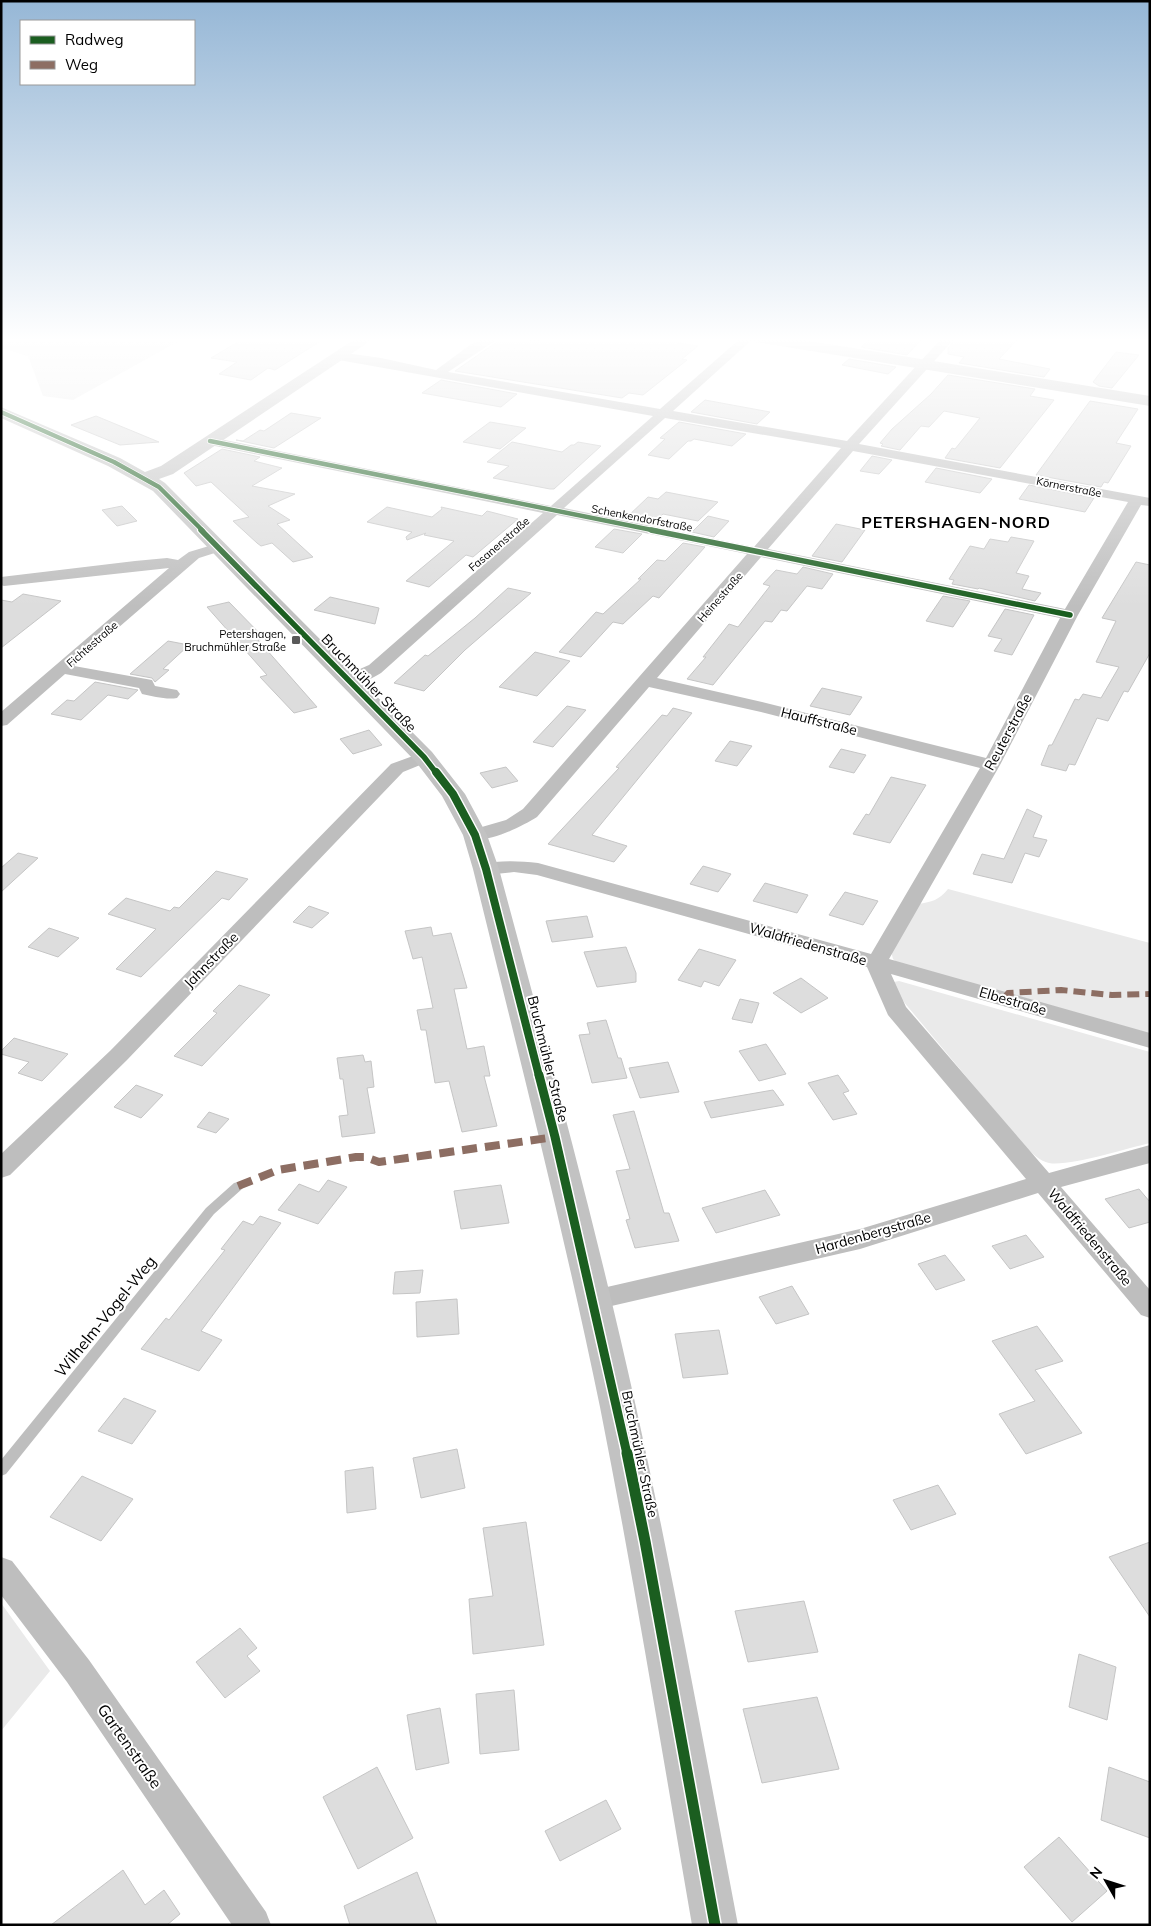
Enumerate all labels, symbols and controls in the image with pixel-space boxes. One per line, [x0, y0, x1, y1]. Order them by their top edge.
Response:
legend [20, 20, 195, 85]
text: Radweg [65, 30, 123, 49]
text: Weg [65, 55, 98, 74]
street label: Körnerstraße [1035, 474, 1103, 500]
street label: Schenkendorfstraße [590, 501, 694, 535]
district label: PETERSHAGEN-NORD [861, 512, 1051, 532]
street label: Fasanenstraße [466, 514, 532, 574]
street label: Heinestraße [694, 569, 746, 625]
street label: Fichtestraße [64, 618, 120, 670]
place label: Petershagen, Bruchmühler Straße [184, 627, 286, 654]
street label: Bruchmühler Straße [318, 630, 420, 736]
marker: Petershagen, Bruchmühler Straße [290, 634, 302, 646]
street label: Reuterstraße [980, 691, 1036, 773]
street label: Hauffstraße [779, 703, 859, 739]
street label: Waldfriedenstraße [747, 919, 869, 969]
street label: Jahnstraße [180, 928, 242, 992]
street label: Elbestraße [977, 983, 1049, 1019]
street label: Bruchmühler Straße [524, 994, 572, 1124]
street label: Waldfriedenstraße [1044, 1185, 1136, 1289]
street label: Hardenbergstraße [813, 1208, 933, 1258]
street label: Wilhelm-Vogel-Weg [50, 1251, 160, 1381]
street label: Bruchmühler Straße [618, 1389, 662, 1519]
street label: Gartenstraße [93, 1700, 167, 1792]
north arrow [1081, 1856, 1131, 1906]
text: N [1086, 1863, 1106, 1883]

